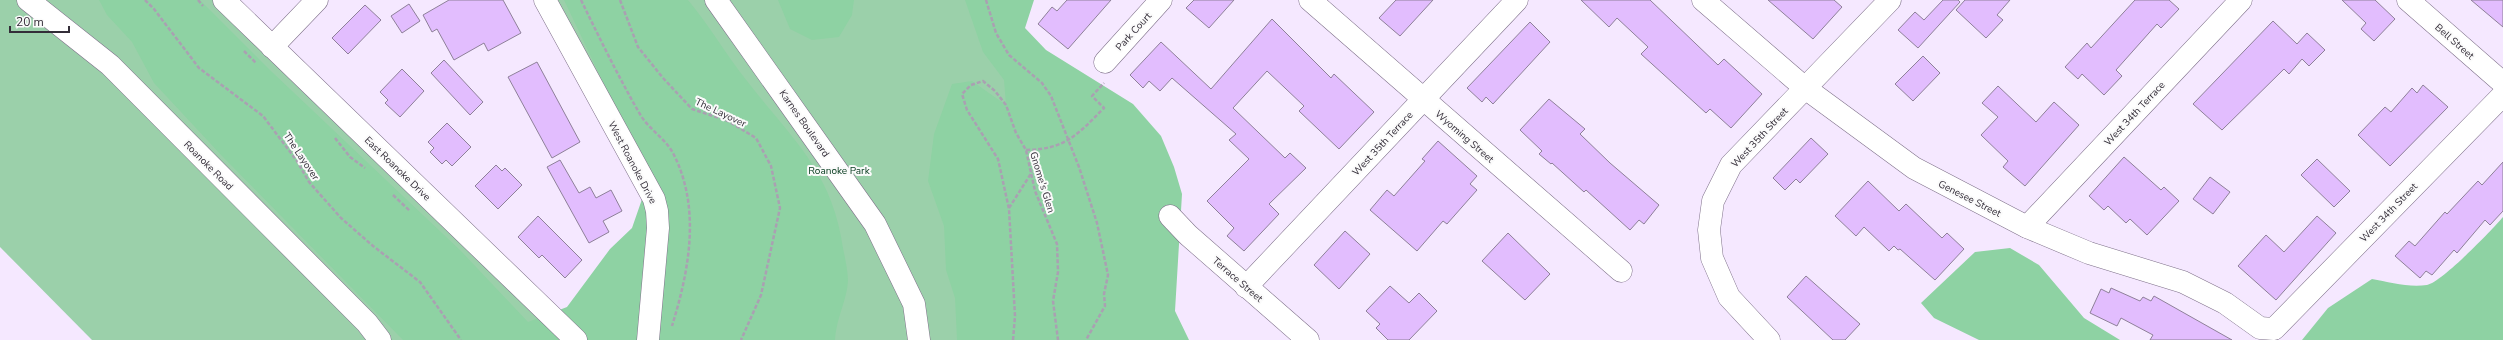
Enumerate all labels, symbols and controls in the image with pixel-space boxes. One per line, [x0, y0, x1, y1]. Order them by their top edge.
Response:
scale bar [10, 8, 69, 34]
street label: Park Court [1113, 9, 1155, 54]
text: 20 m [16, 14, 44, 30]
street label: Bell Street [2432, 21, 2477, 63]
street label: West 34th Terrace [2101, 78, 2168, 149]
street label: Karnes Boulevard [776, 87, 833, 160]
street label: The Layover [693, 95, 749, 131]
street label: West 35th Street [1728, 104, 1792, 171]
street label: Wyoming Street [1432, 107, 1497, 167]
street label: West 35th Terrace [1349, 108, 1416, 179]
street label: West Roanoke Drive [604, 119, 660, 206]
street label: The Layover [280, 130, 323, 184]
street label: East Roanoke Drive [361, 133, 433, 204]
street label: Roanoke Road [180, 138, 236, 194]
street label: Gnome's Glen [1026, 150, 1058, 215]
park label: Roanoke Park [808, 164, 871, 178]
street label: Genesee Street [1936, 177, 2004, 221]
street label: West 34th Street [2357, 180, 2421, 245]
street label: Terrace Street [1209, 254, 1266, 306]

